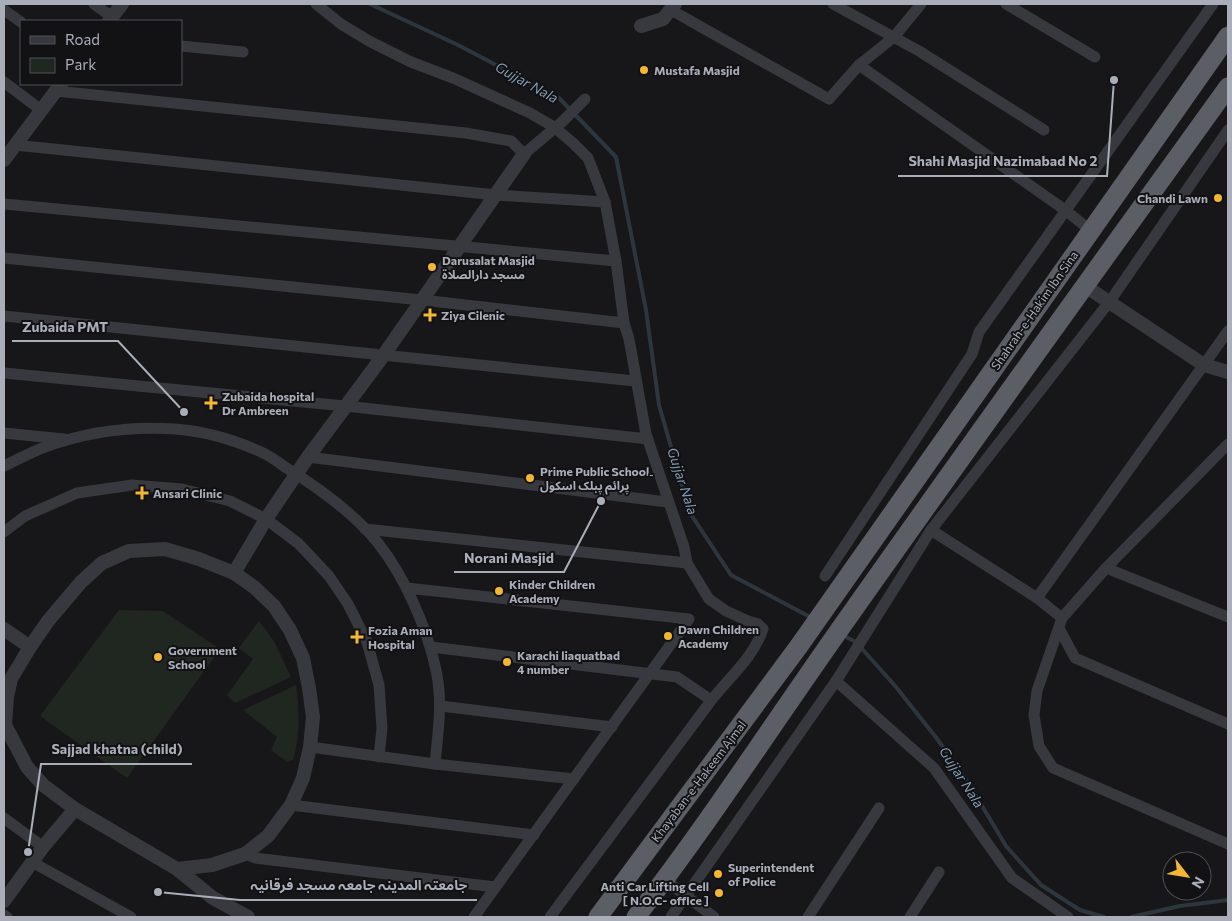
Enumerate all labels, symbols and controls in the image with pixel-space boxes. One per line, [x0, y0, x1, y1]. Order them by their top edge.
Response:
legend [20, 20, 182, 85]
text: Road [65, 30, 100, 48]
text: Park [65, 55, 96, 73]
water label: Gujjar Nala [492, 58, 562, 106]
place label: Mustafa Masjid [654, 63, 740, 77]
marker: Mustafa Masjid [638, 64, 650, 76]
callout: Shahi Masjid Nazimabad No 2 [898, 147, 1107, 176]
text: Shahi Masjid Nazimabad No 2 [908, 152, 1098, 169]
place label: Chandi Lawn [1137, 191, 1208, 205]
marker: Chandi Lawn [1212, 192, 1224, 204]
street label: Shahrah-e-Hakim Ibn Sina [988, 248, 1080, 372]
place label: Darusalat Masjid مسجد دارالصلاة [442, 253, 535, 282]
marker: Darusalat Masjid مسجد دارالصلاة [426, 261, 438, 273]
marker: Ziya Cilenic [423, 308, 437, 322]
place label: Ziya Cilenic [441, 308, 505, 322]
callout: Zubaida PMT [12, 312, 118, 341]
text: Zubaida PMT [22, 318, 108, 335]
place label: Zubaida hospital Dr Ambreen [222, 389, 314, 417]
marker: Zubaida hospital Dr Ambreen [204, 396, 218, 410]
water label: Gujjar Nala [664, 445, 702, 517]
place label: Prime Public School۔ پرائم پبلک اسکول [540, 464, 653, 495]
marker: Prime Public School۔ پرائم پبلک اسکول [524, 472, 536, 484]
marker: Ansari Clinic [135, 486, 149, 500]
place label: Ansari Clinic [153, 486, 222, 500]
callout: Norani Masjid [454, 543, 564, 572]
text: Norani Masjid [464, 549, 554, 566]
place label: Kinder Children Academy [509, 577, 595, 605]
marker: Kinder Children Academy [493, 585, 505, 597]
place label: Dawn Children Academy [678, 622, 759, 650]
place label: Fozia Aman Hospital [368, 623, 432, 651]
marker: Fozia Aman Hospital [350, 630, 364, 644]
marker: Dawn Children Academy [662, 630, 674, 642]
place label: Government School [168, 643, 237, 671]
place label: Karachi liaquatbad 4 number [517, 648, 620, 676]
marker: Government School [152, 651, 164, 663]
marker: Karachi liaquatbad 4 number [501, 656, 513, 668]
street label: Khayaban-e-Hakeem Ajmal [648, 718, 748, 844]
callout: Sajjad khatna (child) [41, 735, 192, 764]
text: Sajjad khatna (child) [51, 740, 183, 757]
water label: Gujjar Nala [936, 743, 988, 811]
north arrow [1162, 851, 1212, 901]
place label: Superintendent of Police [728, 860, 814, 888]
marker: Superintendent of Police [712, 868, 724, 880]
callout: جامعتہ المدینہ جامعہ مسجد فرقانیہ [240, 871, 477, 900]
text: N [1189, 874, 1209, 892]
text: جامعتہ المدینہ جامعہ مسجد فرقانیہ [251, 876, 468, 894]
place label: Anti Car Lifting Cell [ N.O.C- office ] [600, 879, 709, 907]
marker: Anti Car Lifting Cell [ N.O.C- office ] [713, 887, 725, 899]

